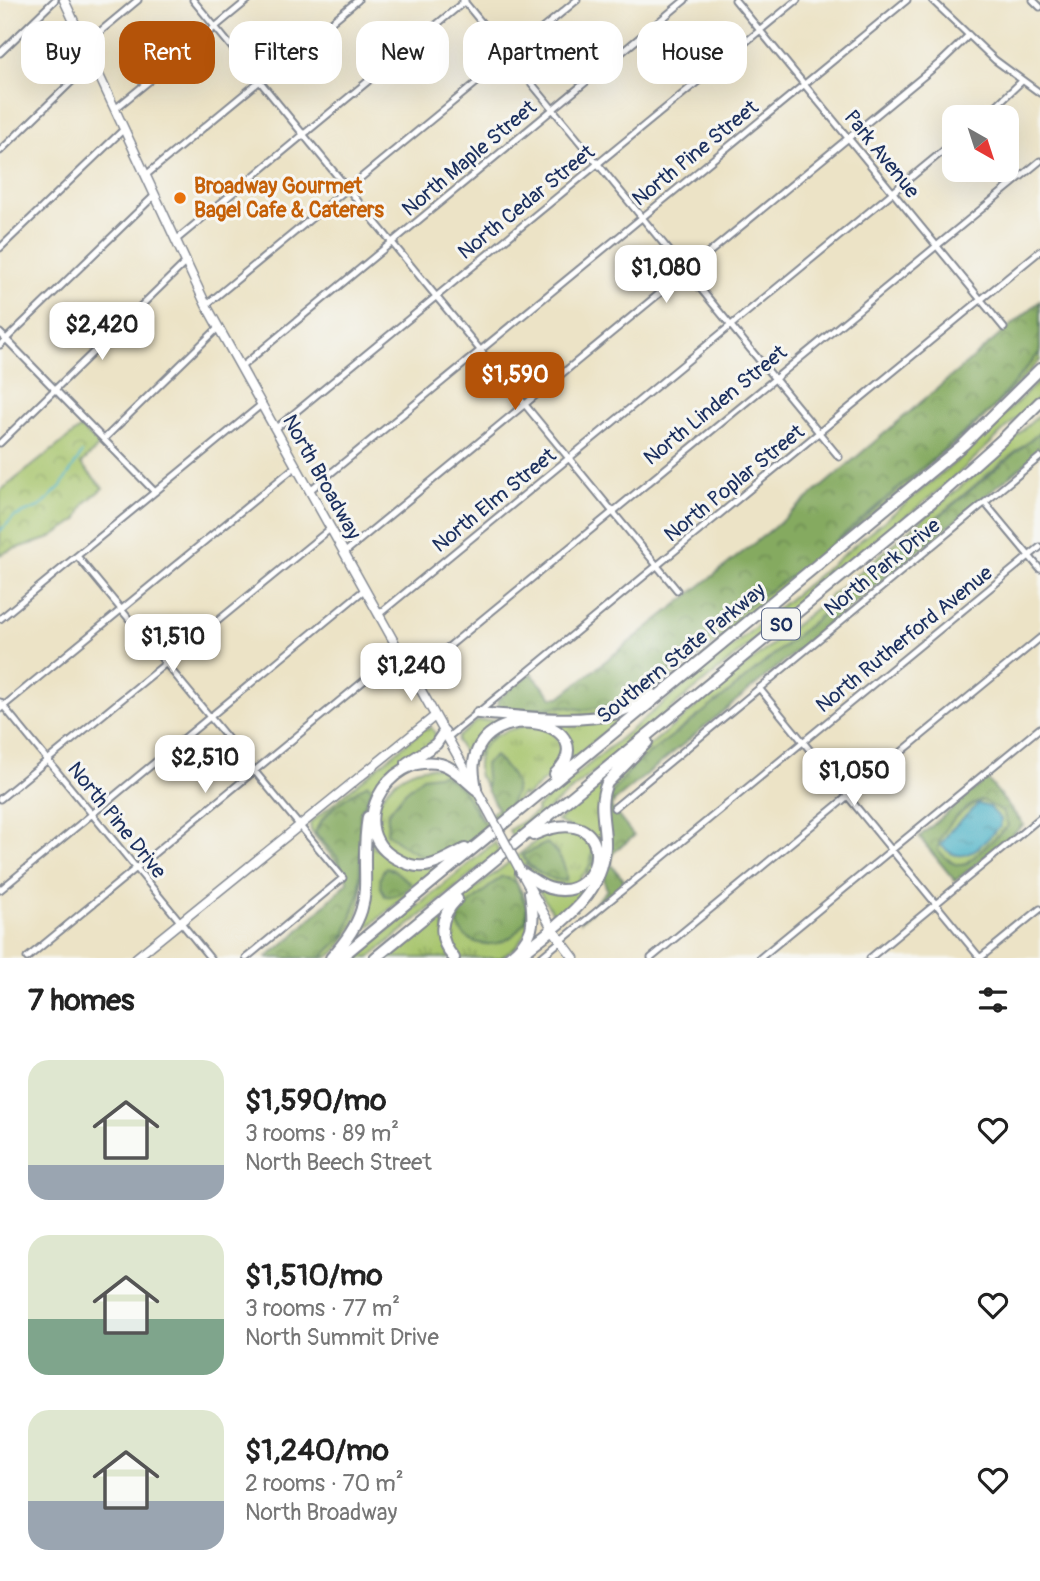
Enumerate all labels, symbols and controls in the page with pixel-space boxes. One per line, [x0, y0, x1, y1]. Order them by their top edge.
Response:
chip: Buy [21, 21, 105, 84]
chip: Rent [119, 21, 215, 84]
chip: Filters [229, 21, 342, 84]
chip: New [356, 21, 449, 84]
chip: Apartment [463, 21, 623, 84]
chip: House [637, 21, 747, 84]
street label: North Maple Street [396, 94, 543, 223]
street label: North Pine Street [627, 94, 764, 213]
street label: Park Avenue [838, 105, 926, 204]
north arrow [942, 105, 1018, 182]
map controls [942, 105, 1019, 182]
street label: North Cedar Street [452, 139, 601, 266]
place label: Broadway Gourmet Bagel Cafe & Caterers [194, 173, 385, 224]
marker: Broadway Gourmet Bagel Cafe & Caterers [172, 190, 188, 206]
pin: $1,080 [609, 246, 723, 305]
text: $1,080 [631, 253, 701, 282]
pin: $2,420 [45, 302, 159, 362]
text: $2,420 [65, 310, 139, 339]
street label: North Linden Street [638, 339, 793, 472]
pin: $1,590 [458, 352, 572, 412]
text: $1,590 [481, 360, 549, 389]
street label: North Broadway [276, 410, 367, 545]
street label: North Poplar Street [659, 418, 810, 548]
street label: North Elm Street [427, 442, 562, 559]
street label: North Park Drive [819, 512, 946, 623]
street label: North Rutherford Avenue [810, 559, 999, 719]
street label: Southern State Parkway [591, 577, 771, 730]
road number: SO [762, 608, 800, 639]
pin: $1,510 [116, 614, 230, 674]
text: $1,510 [141, 622, 205, 651]
pin: $1,240 [354, 644, 468, 703]
text: $1,240 [376, 651, 446, 680]
pin: $2,510 [148, 736, 262, 795]
text: $2,510 [171, 743, 239, 772]
pin: $1,050 [797, 748, 911, 808]
street label: North Pine Drive [61, 756, 172, 885]
text: $1,050 [818, 756, 890, 785]
icon: filters [974, 981, 1012, 1019]
text: 7 homes [28, 982, 135, 1019]
text: $1,590/mo [245, 1082, 386, 1119]
icon: home [84, 1088, 168, 1172]
icon: heart [974, 1111, 1012, 1149]
text: 3 rooms · 89 m² [245, 1119, 399, 1148]
text: North Beech Street [245, 1148, 432, 1177]
text: $1,510/mo [245, 1257, 383, 1294]
icon: home [84, 1263, 168, 1347]
icon: heart [974, 1286, 1012, 1324]
text: 3 rooms · 77 m² [245, 1294, 400, 1323]
text: North Summit Drive [245, 1323, 439, 1352]
text: $1,240/mo [245, 1432, 389, 1469]
icon: home [84, 1438, 168, 1522]
icon: heart [974, 1461, 1012, 1499]
text: 2 rooms · 70 m² [245, 1469, 404, 1498]
text: North Broadway [245, 1498, 397, 1527]

